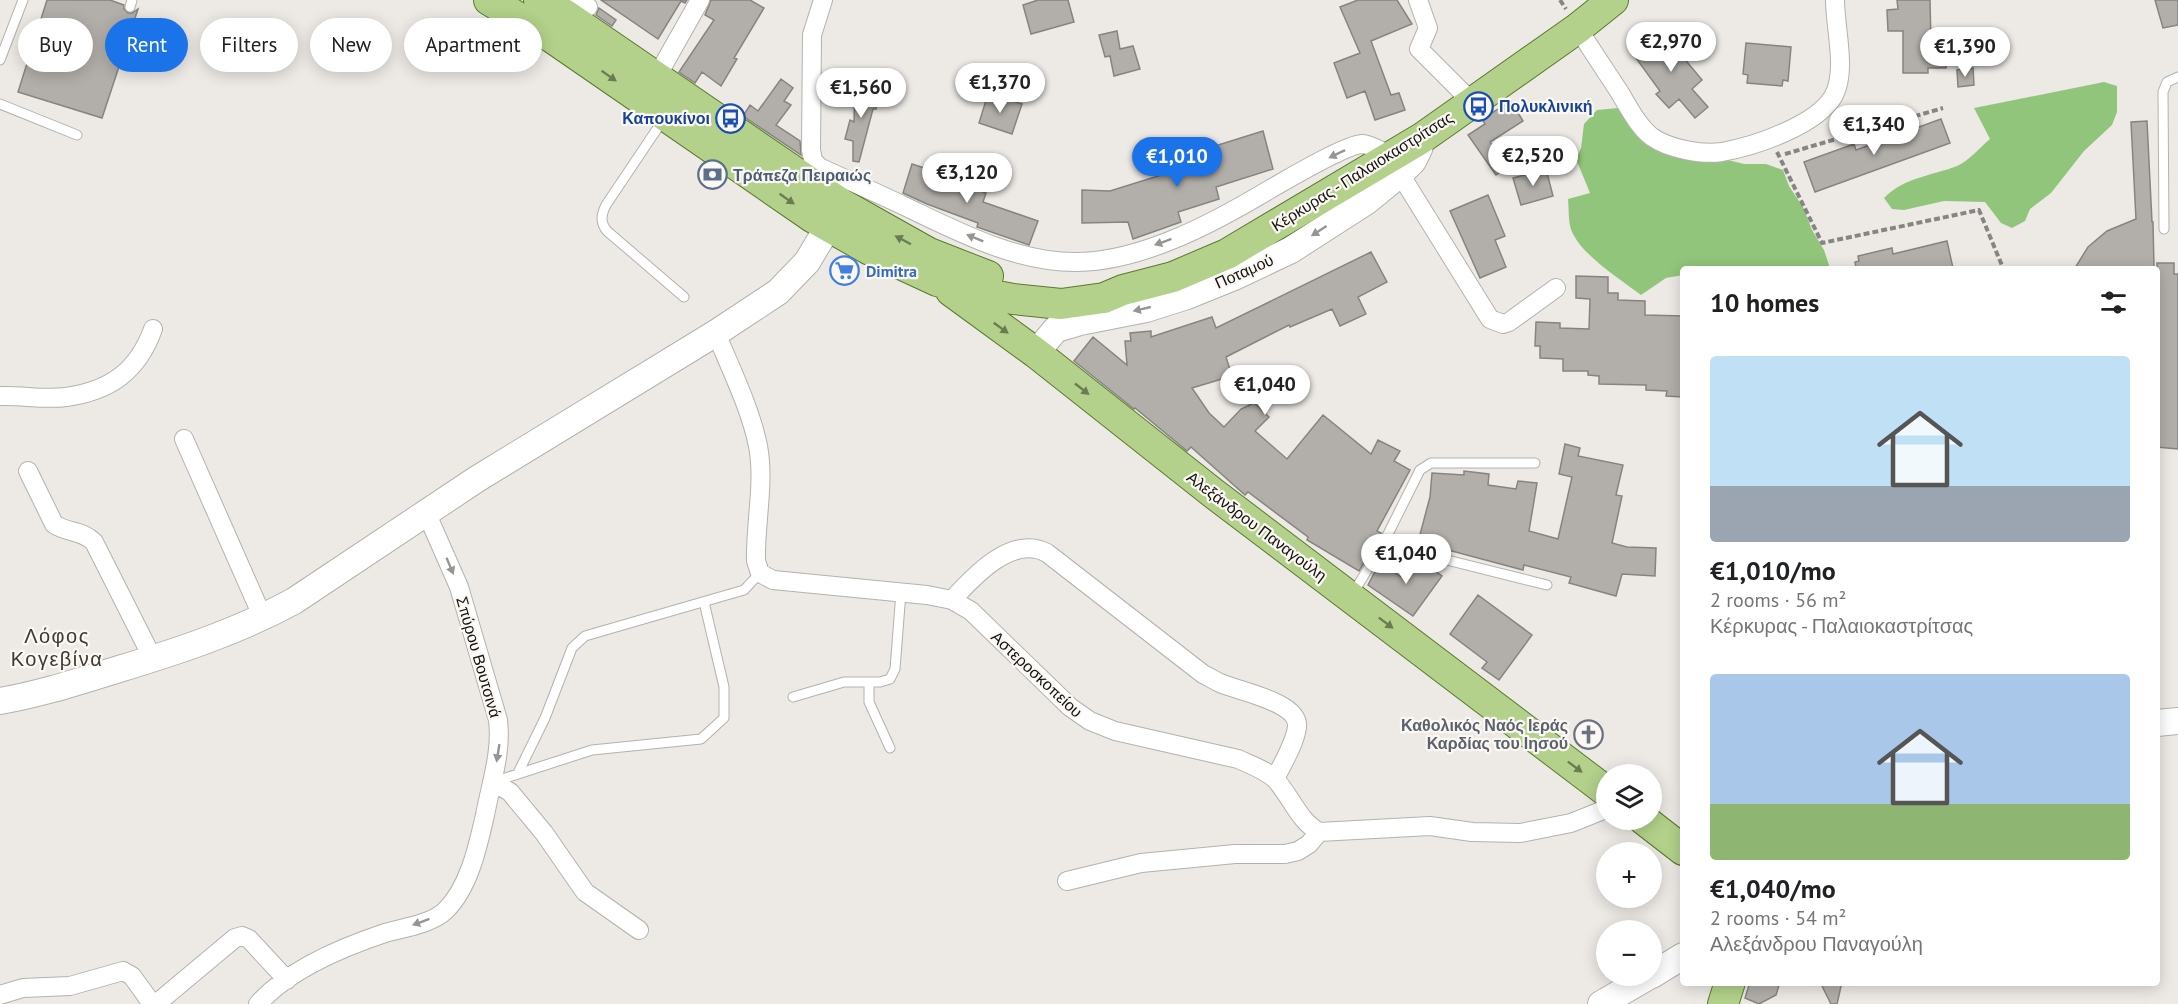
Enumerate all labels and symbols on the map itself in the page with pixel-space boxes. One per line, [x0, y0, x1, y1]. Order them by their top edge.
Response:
pin: €2,970 [1622, 22, 1720, 73]
pin: €1,390 [1916, 27, 2014, 78]
pin: €1,370 [951, 63, 1049, 114]
pin: €1,560 [812, 68, 910, 119]
one-way arrow [601, 70, 617, 81]
bus stop icon: Πολυκλινική [1462, 90, 1494, 122]
place label: Πολυκλινική [1499, 96, 1593, 116]
bus stop icon: Καπουκίνοι [715, 102, 747, 134]
pin: €1,340 [1825, 105, 1923, 156]
street label: Κέρκυρας - Παλαιοκαστρίτσας [1267, 107, 1457, 235]
place label: Καπουκίνοι [622, 108, 710, 128]
pin: €2,520 [1484, 136, 1582, 187]
pin: €1,010 [1128, 137, 1226, 188]
one-way arrow [1328, 149, 1346, 159]
pin: €3,120 [918, 153, 1016, 204]
bank icon: Τράπεζα Πειραιώς [696, 159, 728, 191]
place label: Τράπεζα Πειραιώς [733, 165, 871, 185]
one-way arrow [778, 193, 794, 205]
one-way arrow [1311, 226, 1328, 237]
one-way arrow [965, 233, 983, 243]
one-way arrow [894, 235, 911, 244]
one-way arrow [1154, 238, 1172, 247]
street label: Ποταμού [1212, 249, 1276, 293]
supermarket icon: Dimitra [829, 255, 861, 287]
place label: Dimitra [866, 261, 917, 281]
one-way arrow [1132, 305, 1151, 315]
one-way arrow [994, 321, 1009, 333]
pin: €1,040 [1216, 365, 1314, 416]
one-way arrow [1074, 383, 1089, 395]
street label: Αλεξάνδρου Παναγούλη [1183, 467, 1331, 585]
pin: €1,040 [1357, 534, 1455, 585]
one-way arrow [445, 557, 455, 575]
street label: Σπύρου Βουτσινά [452, 594, 506, 720]
one-way arrow [1378, 617, 1394, 629]
district label: Λόφος Κογεβίνα [11, 623, 103, 672]
street label: Αστεροσκοπείου [987, 627, 1087, 721]
place label: Καθολικός Ναός Ιεράς Καρδίας του Ιησού [1401, 715, 1568, 753]
church icon: Καθολικός Ναός Ιεράς Καρδίας του Ιησού [1573, 718, 1605, 750]
one-way arrow [493, 744, 502, 763]
one-way arrow [1567, 760, 1582, 772]
one-way arrow [412, 918, 430, 928]

